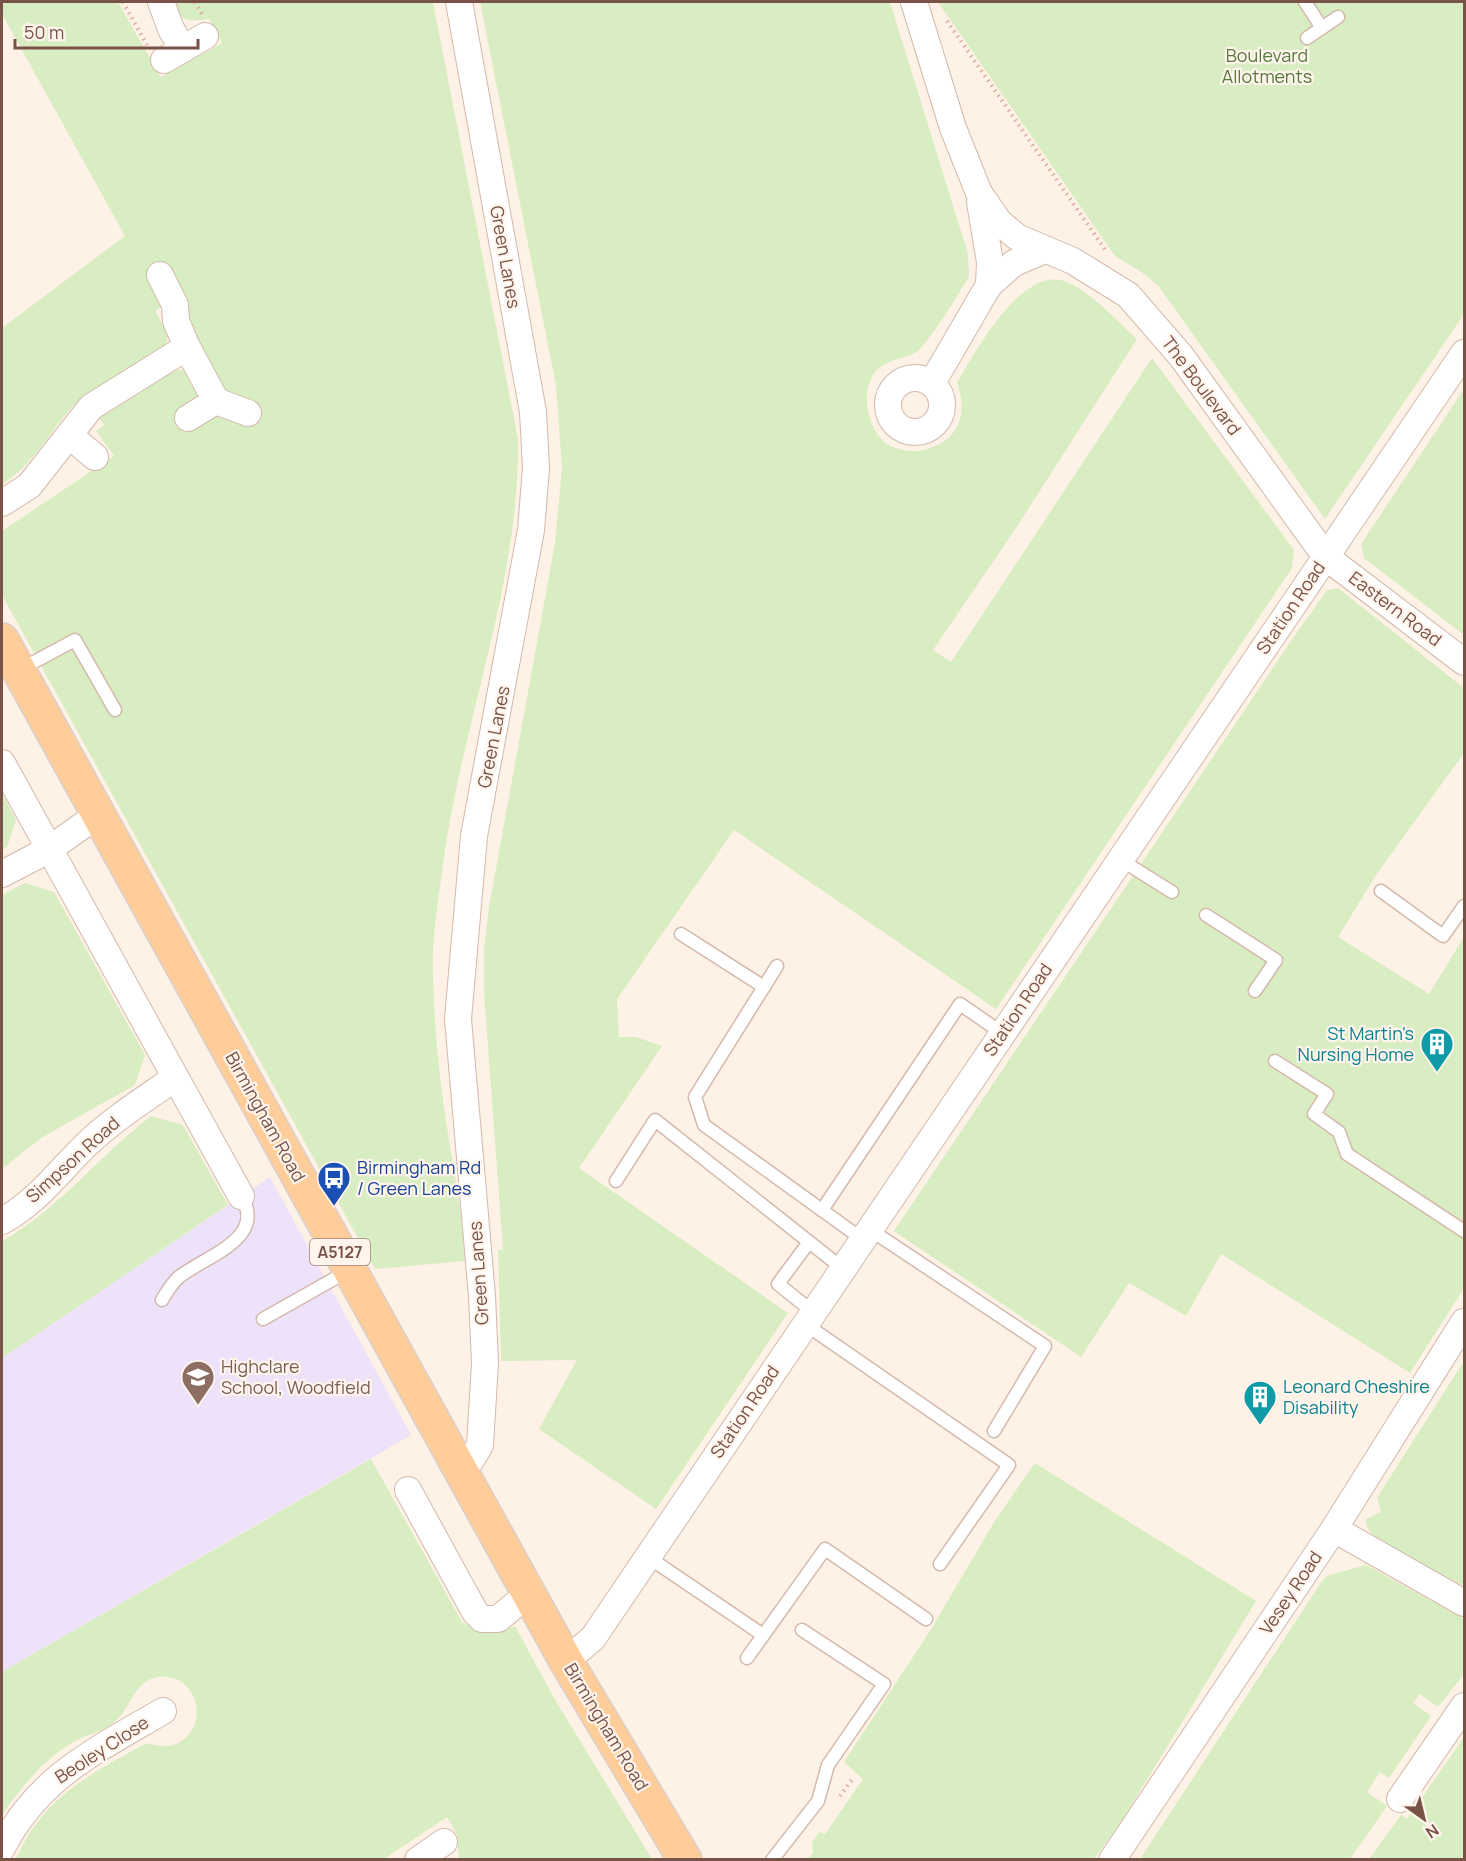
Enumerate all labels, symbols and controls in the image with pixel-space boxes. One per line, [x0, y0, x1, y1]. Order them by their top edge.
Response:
scale bar [15, 12, 198, 50]
text: 50 m [24, 20, 64, 44]
park label: Boulevard Allotments [1222, 43, 1312, 88]
street label: Green Lanes [485, 204, 527, 310]
street label: The Boulevard [1157, 331, 1247, 440]
street label: Station Road [1250, 556, 1330, 659]
street label: Eastern Road [1344, 565, 1447, 651]
street label: Green Lanes [471, 684, 515, 790]
street label: Station Road [977, 958, 1057, 1061]
place label: St Martin's Nursing Home [1298, 1021, 1414, 1066]
building icon: St Martin's Nursing Home [1419, 1026, 1455, 1073]
street label: Birmingham Road [220, 1047, 311, 1186]
street label: Simpson Road [20, 1111, 124, 1208]
place label: Birmingham Rd / Green Lanes [357, 1155, 481, 1200]
bus stop icon: Birmingham Rd / Green Lanes [316, 1160, 352, 1207]
street label: Green Lanes [462, 1220, 494, 1326]
road number: A5127 [310, 1239, 370, 1265]
place label: Highclare School, Woodfield [221, 1354, 371, 1399]
school or university icon: Highclare School, Woodfield [180, 1359, 216, 1406]
street label: Station Road [704, 1360, 784, 1463]
place label: Leonard Cheshire Disability [1283, 1374, 1430, 1419]
building icon: Leonard Cheshire Disability [1242, 1379, 1278, 1426]
street label: Vesey Road [1253, 1546, 1327, 1639]
street label: Birmingham Road [559, 1658, 654, 1795]
street label: Beoley Close [50, 1710, 153, 1788]
north arrow [1394, 1789, 1454, 1849]
text: N [1421, 1819, 1443, 1844]

